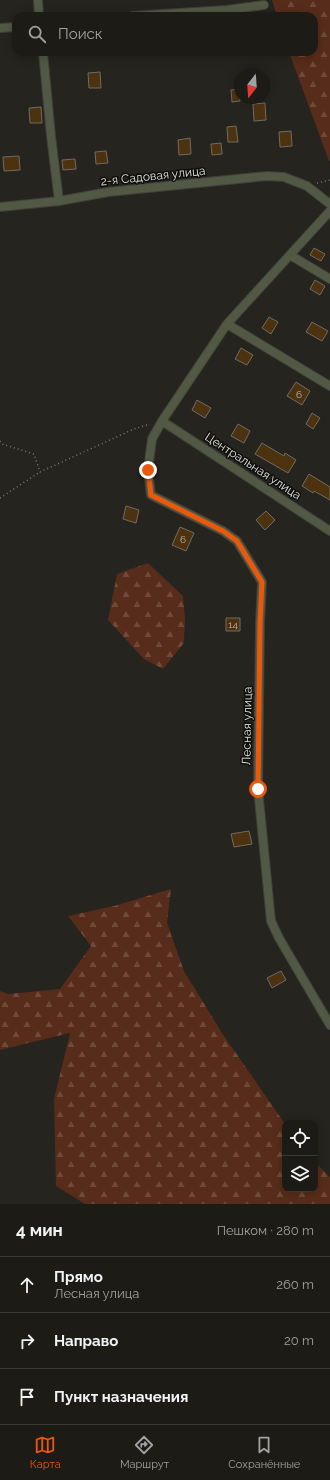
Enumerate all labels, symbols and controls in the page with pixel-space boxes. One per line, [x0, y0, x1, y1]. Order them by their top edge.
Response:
search box [12, 12, 318, 56]
icon: search [26, 23, 48, 45]
text: Поиск [58, 25, 103, 43]
north arrow [234, 68, 270, 104]
street label: 2-я Садовая улица [100, 164, 206, 188]
house number: 6 [296, 389, 302, 400]
street label: Центральная улица [202, 430, 304, 502]
route end [139, 461, 157, 479]
house number: 6 [180, 534, 186, 545]
house number: 14 [228, 619, 238, 630]
street label: Лесная улица [239, 686, 255, 766]
route start [249, 780, 267, 798]
map controls [282, 1120, 318, 1192]
button: locate [282, 1120, 318, 1156]
button: layers [282, 1156, 318, 1192]
text: 4 мин [16, 1220, 63, 1240]
text: Пешком · 280 m [217, 1223, 314, 1238]
text: Прямо [54, 1268, 103, 1286]
icon: ahead [16, 1274, 38, 1296]
text: 260 m [276, 1277, 314, 1292]
text: Лесная улица [54, 1286, 139, 1301]
icon: right [16, 1330, 38, 1352]
text: Направо [54, 1332, 118, 1350]
text: 20 m [284, 1333, 314, 1348]
icon: arrive [16, 1386, 38, 1408]
text: Пункт назначения [54, 1388, 188, 1406]
tab: Карта [30, 1434, 61, 1471]
tab: Маршрут [120, 1434, 169, 1471]
tab: Сохранённые [228, 1434, 300, 1471]

